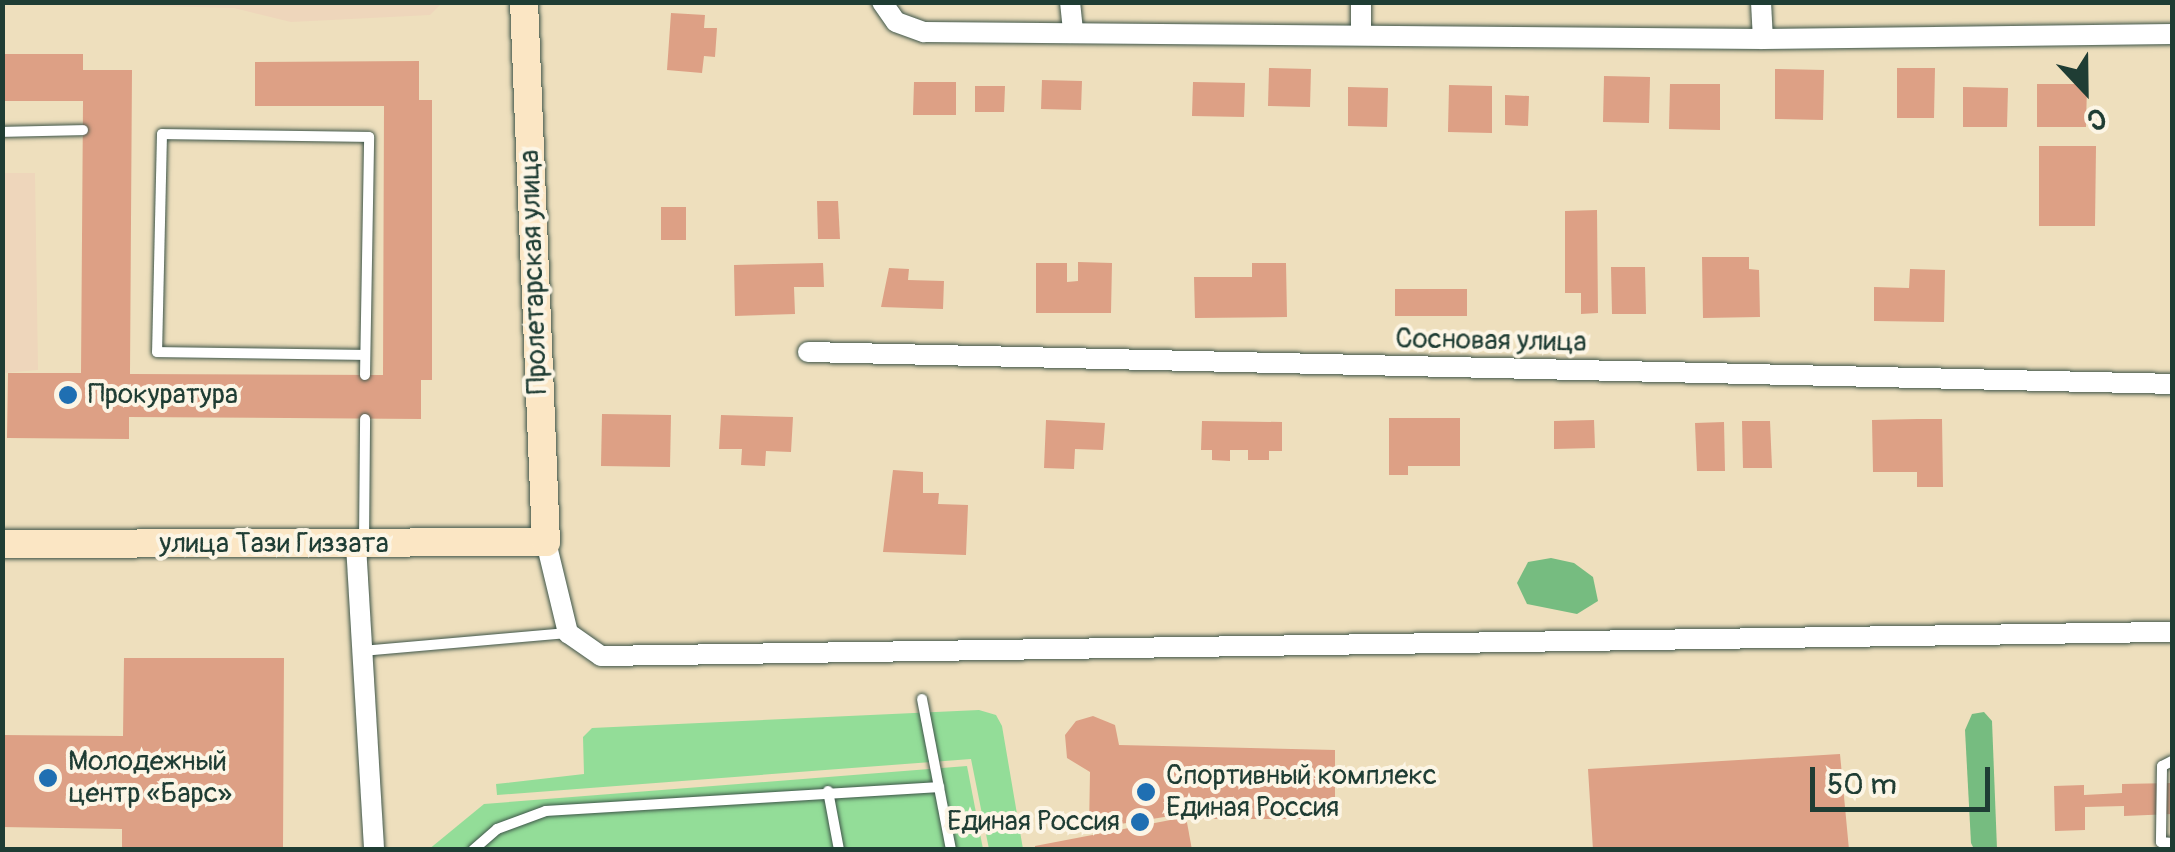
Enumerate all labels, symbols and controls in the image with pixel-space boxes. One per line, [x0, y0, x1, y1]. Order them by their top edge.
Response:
north arrow [2035, 40, 2135, 140]
text: С [2082, 99, 2111, 138]
street label: Пролетарская улица [513, 149, 555, 395]
street label: Сосновая улица [1395, 323, 1587, 359]
place label: Прокуратура [88, 378, 238, 412]
marker: Прокуратура [57, 384, 79, 406]
street label: улица Тази Гиззата [159, 527, 389, 561]
place label: Молодежный центр «Барс» [68, 745, 232, 811]
scale bar [1815, 747, 1995, 809]
place label: Спортивный комплекс Единая Россия [1166, 759, 1437, 825]
text: 50 m [1827, 766, 1897, 803]
marker: Молодежный центр «Барс» [37, 767, 59, 789]
marker: Спортивный комплекс Единая Россия [1135, 781, 1157, 803]
place label: Единая Россия [947, 805, 1120, 839]
marker: Единая Россия [1129, 811, 1151, 833]

